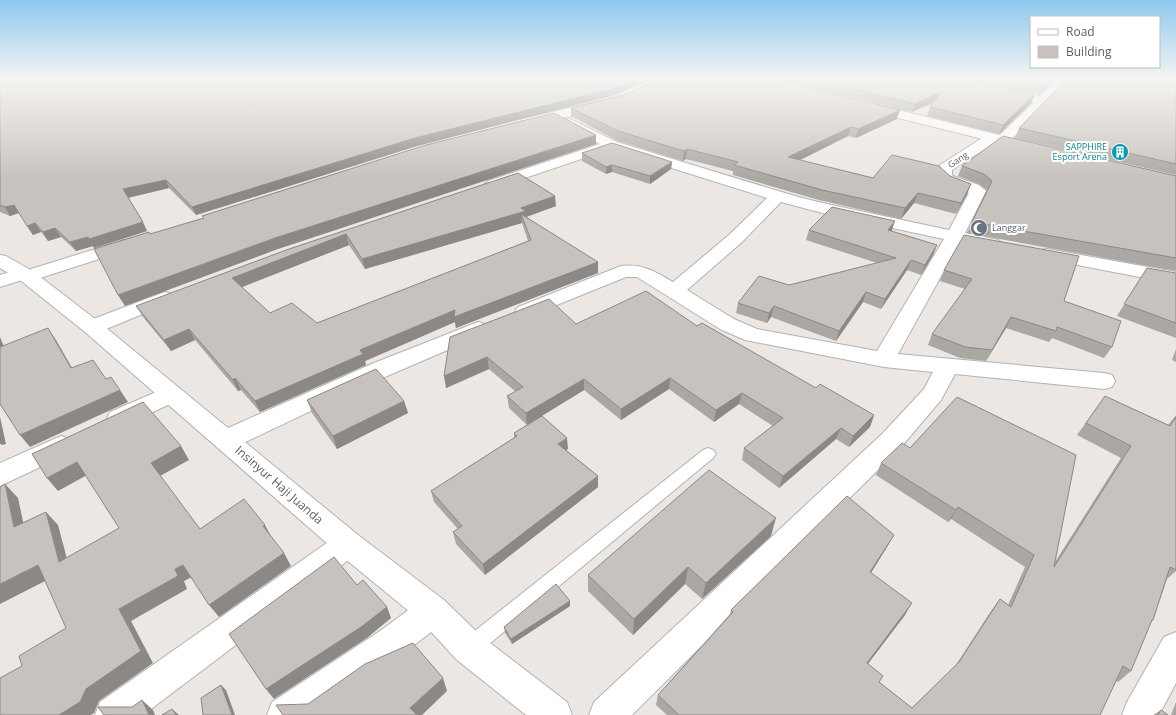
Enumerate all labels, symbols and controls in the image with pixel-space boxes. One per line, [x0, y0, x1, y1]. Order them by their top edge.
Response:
legend [1030, 16, 1160, 68]
text: Road [1066, 23, 1095, 40]
text: Building [1066, 43, 1112, 60]
place label: SAPPHIRE Esport Arena [1053, 140, 1107, 163]
building icon: SAPPHIRE Esport Arena [1110, 142, 1130, 162]
street label: Gang [945, 148, 971, 171]
mosque icon: Langgar [969, 218, 989, 238]
place label: Langgar [992, 221, 1026, 234]
street label: Insinyur Haji Juanda [232, 442, 327, 528]

